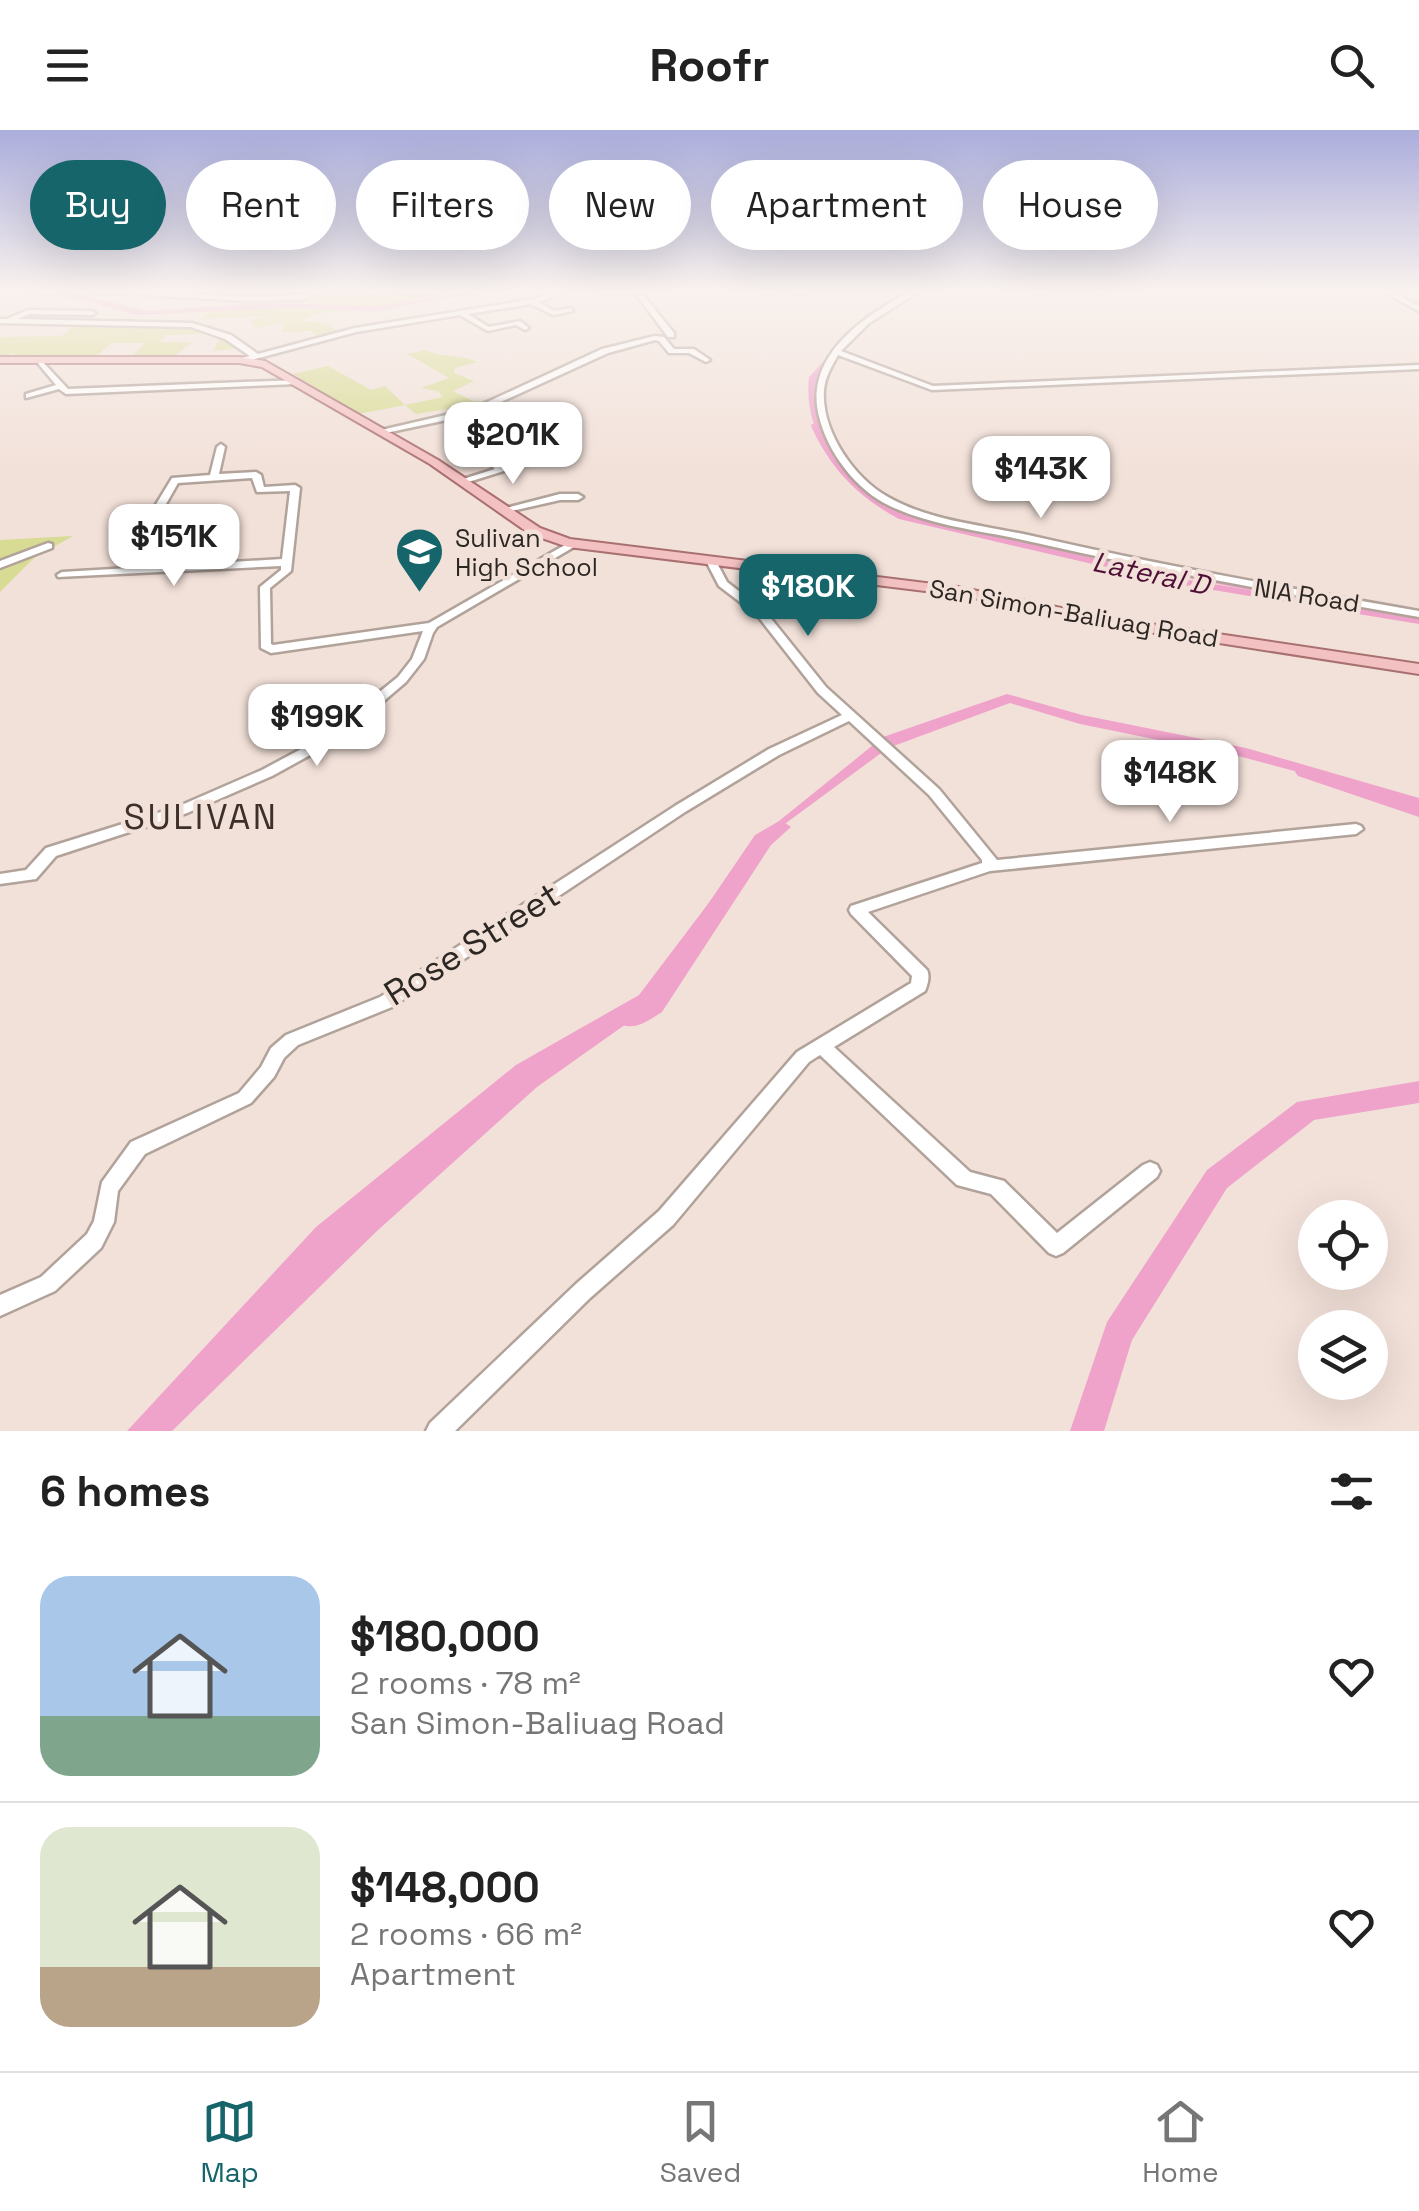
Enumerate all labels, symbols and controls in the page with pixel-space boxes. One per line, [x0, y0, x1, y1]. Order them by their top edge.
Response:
text: Roofr [649, 37, 770, 94]
icon: menu [40, 38, 95, 93]
icon: search [1324, 38, 1379, 93]
chip: Buy [30, 160, 166, 250]
chip: Rent [186, 160, 336, 250]
chip: Filters [356, 160, 529, 250]
chip: New [549, 160, 691, 250]
chip: Apartment [711, 160, 963, 250]
chip: House [983, 160, 1158, 250]
pin: $201K [443, 402, 583, 487]
text: $201K [466, 414, 560, 454]
pin: $143K [971, 436, 1111, 521]
text: $143K [994, 448, 1088, 488]
pin: $151K [104, 504, 244, 589]
text: $151K [131, 516, 217, 556]
place label: Sulivan High School [455, 522, 598, 583]
school or university icon: Sulivan High School [394, 526, 446, 594]
water label: Lateral D [1089, 543, 1215, 603]
pin: $180K [738, 554, 878, 639]
text: $180K [761, 566, 855, 606]
street label: NIA Road [1252, 571, 1362, 619]
street label: San Simon-Baliuag Road [927, 572, 1221, 654]
pin: $199K [247, 684, 387, 769]
text: $199K [270, 696, 364, 736]
pin: $148K [1100, 740, 1240, 825]
text: $148K [1123, 752, 1217, 792]
district label: SULIVAN [123, 795, 279, 839]
street label: Rose Street [376, 873, 568, 1015]
map controls [1298, 1200, 1388, 1400]
button: locate [1298, 1200, 1388, 1290]
button: layers [1298, 1310, 1388, 1400]
icon: filters [1324, 1464, 1379, 1519]
text: 6 homes [40, 1465, 210, 1518]
text: $180,000 [350, 1610, 540, 1663]
icon: home [120, 1616, 240, 1736]
icon: heart [1324, 1649, 1379, 1704]
text: 2 rooms · 78 m² [350, 1663, 581, 1703]
text: San Simon-Baliuag Road [350, 1703, 725, 1743]
text: $148,000 [350, 1861, 540, 1914]
icon: home [120, 1867, 240, 1987]
icon: heart [1324, 1900, 1379, 1955]
text: 2 rooms · 66 m² [350, 1914, 582, 1954]
text: Apartment [350, 1954, 516, 1994]
tab: Map [200, 2094, 259, 2190]
tab: Saved [660, 2094, 741, 2190]
tab: Home [1142, 2094, 1219, 2190]

